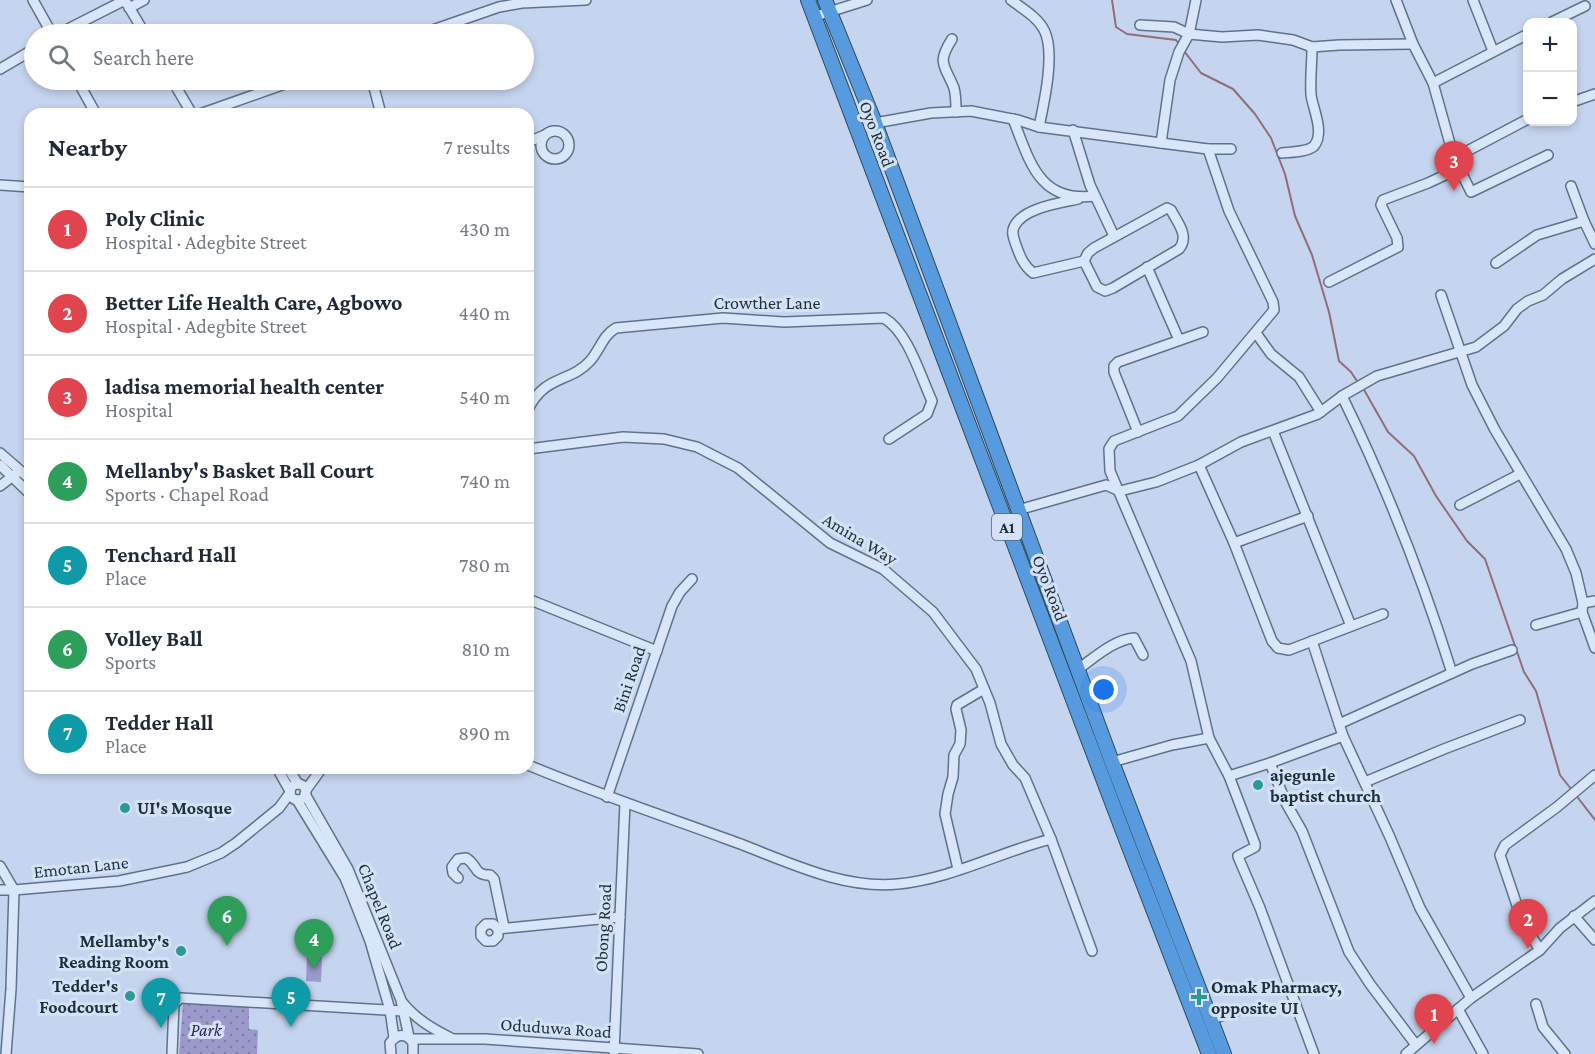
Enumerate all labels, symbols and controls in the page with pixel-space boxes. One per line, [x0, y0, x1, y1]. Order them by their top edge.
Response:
map controls [1523, 18, 1577, 126]
button: + [1523, 18, 1577, 72]
search box [24, 24, 534, 90]
icon: search [45, 41, 78, 74]
text: Search here [93, 45, 194, 70]
button: − [1523, 72, 1577, 126]
street label: Oyo Road [855, 98, 899, 170]
text: Nearby [48, 133, 127, 162]
text: 7 results [444, 136, 510, 158]
pin: 3 [1434, 142, 1474, 191]
text: Poly Clinic [105, 206, 205, 231]
text: 1 [64, 218, 71, 240]
text: 430 m [459, 218, 510, 240]
text: Hospital · Adegbite Street [105, 231, 307, 253]
text: Better Life Health Care, Agbowo [105, 290, 403, 315]
street label: Crowther Lane [713, 293, 821, 313]
text: 2 [62, 302, 73, 324]
text: 440 m [458, 302, 510, 324]
text: Hospital · Adegbite Street [105, 315, 307, 337]
text: ladisa memorial health center [105, 374, 384, 399]
text: 3 [63, 386, 72, 408]
text: 540 m [459, 386, 510, 408]
text: Hospital [105, 399, 173, 421]
text: Mellanby's Basket Ball Court [105, 458, 374, 483]
text: 4 [62, 470, 73, 492]
text: 740 m [460, 470, 510, 492]
text: Sports · Chapel Road [105, 483, 269, 505]
street label: Amina Way [819, 509, 901, 569]
road number: A1 [992, 514, 1022, 540]
text: Tenchard Hall [105, 542, 236, 567]
street label: Oyo Road [1028, 552, 1072, 624]
text: 5 [63, 554, 72, 576]
text: 780 m [459, 554, 510, 576]
text: Place [105, 567, 147, 589]
text: Volley Ball [105, 626, 203, 651]
text: 6 [62, 638, 73, 660]
text: 810 m [461, 638, 510, 660]
street label: Bini Road [608, 643, 650, 715]
text: Sports [105, 651, 156, 673]
your location [1089, 675, 1118, 704]
text: Tedder Hall [105, 710, 213, 735]
text: 7 [63, 722, 72, 744]
text: 890 m [458, 722, 510, 744]
text: Place [105, 735, 147, 757]
place label: ajegunle baptist church [1269, 765, 1382, 806]
marker: ajegunle baptist church [1251, 778, 1265, 792]
place label: UI's Mosque [137, 798, 232, 818]
marker: UI's Mosque [118, 801, 132, 815]
street label: Emotan Lane [33, 852, 130, 882]
street label: Chapel Road [354, 860, 406, 952]
street label: Obong Road [591, 883, 615, 973]
pin: 6 [208, 896, 246, 946]
pin: 2 [1508, 900, 1547, 949]
pin: 4 [294, 920, 334, 969]
place label: Mellamby's Reading Room [59, 931, 170, 972]
marker: Mellamby's Reading Room [174, 944, 188, 958]
place label: Tedder's Foodcourt [39, 976, 119, 1017]
place label: Omak Pharmacy, opposite UI [1211, 977, 1342, 1018]
pin: 7 [142, 978, 180, 1028]
pin: 5 [272, 978, 310, 1027]
marker: Tedder's Foodcourt [123, 989, 137, 1003]
marker: Omak Pharmacy, opposite UI [1192, 990, 1206, 1004]
pin: 1 [1414, 994, 1454, 1044]
street label: Oduduwa Road [500, 1014, 613, 1042]
park label: Park [190, 1020, 223, 1040]

